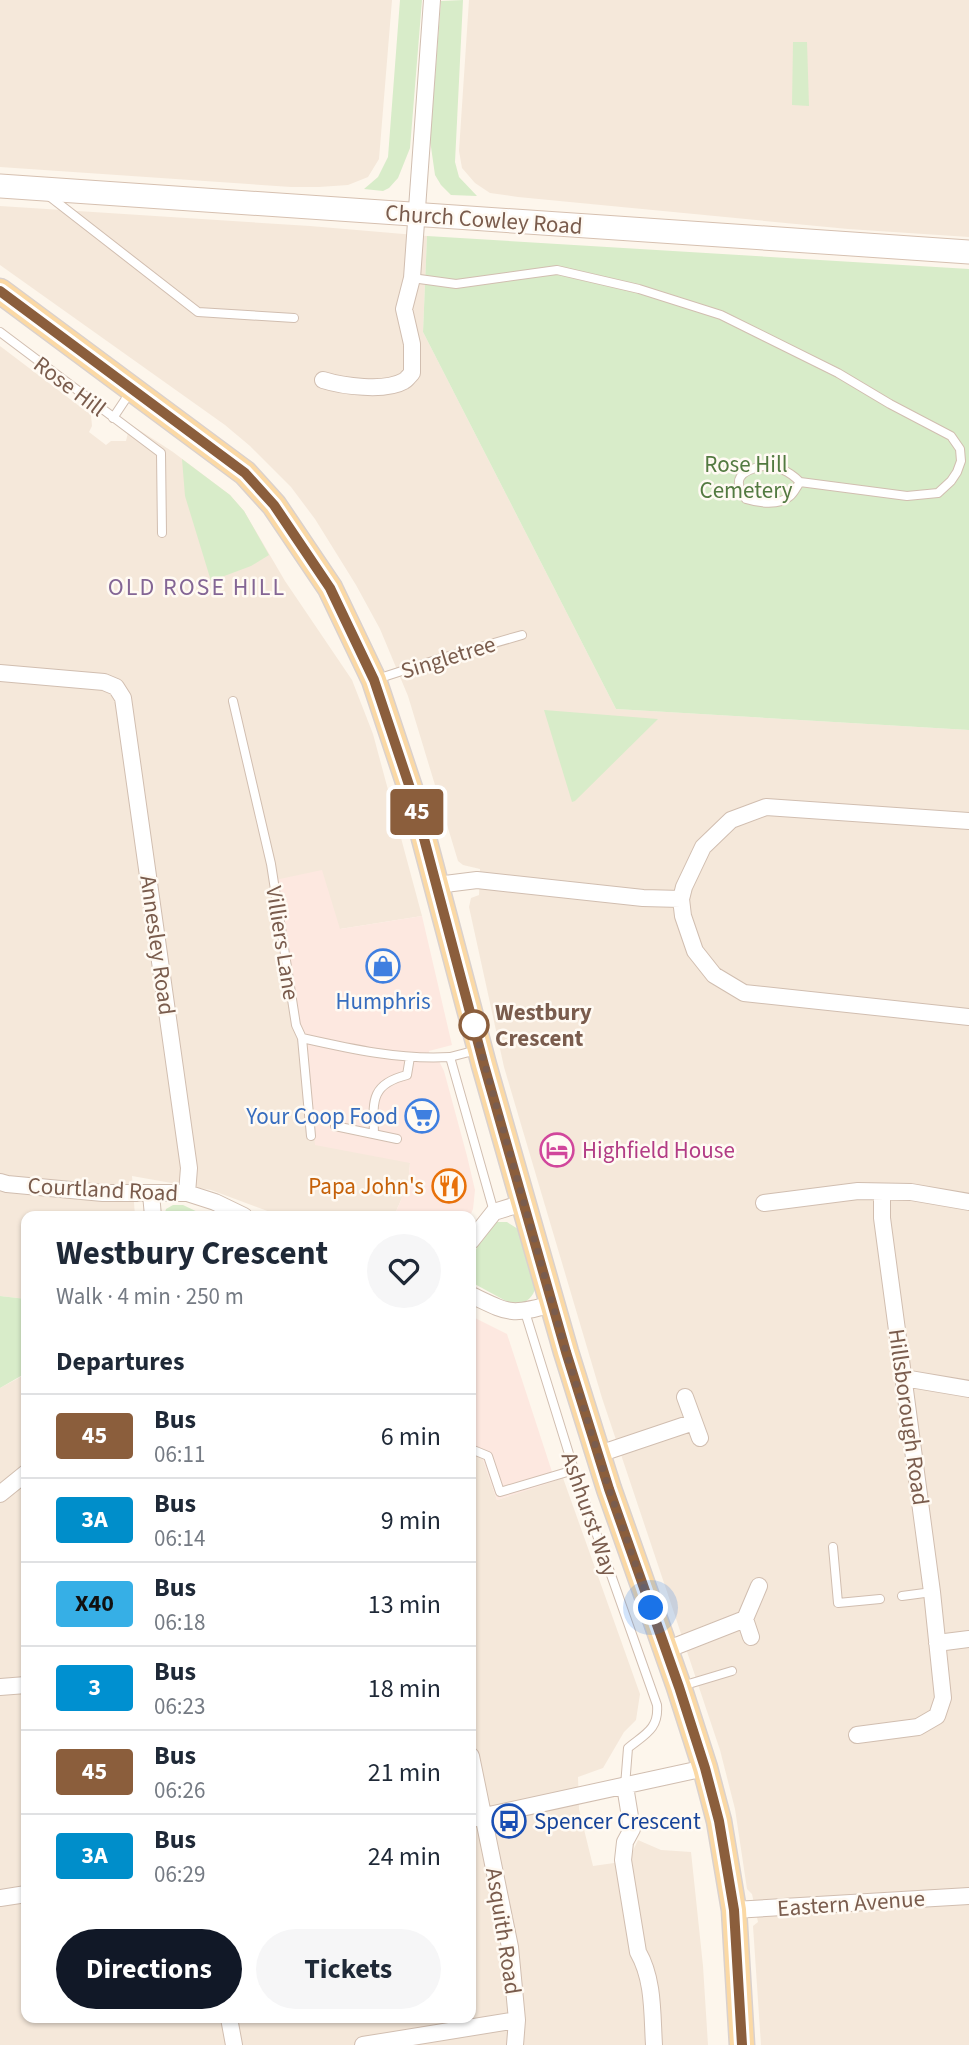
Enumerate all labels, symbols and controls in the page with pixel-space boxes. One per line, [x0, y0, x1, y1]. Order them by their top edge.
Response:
street label: Church Cowley Road [384, 196, 584, 243]
street label: Rose Hill [27, 348, 113, 425]
park label: Rose Hill Cemetery [700, 448, 793, 507]
district label: OLD ROSE HILL [108, 570, 286, 605]
street label: Singletree [397, 627, 500, 688]
line badge: 45 [386, 789, 448, 835]
text: 45 [404, 794, 430, 829]
street label: Annesley Road [131, 873, 184, 1017]
street label: Villiers Lane [257, 884, 308, 1003]
shop icon: Humphris [364, 947, 402, 985]
place label: Humphris [335, 985, 431, 1018]
place label: Westbury Crescent [495, 996, 592, 1055]
marker: Westbury Crescent [459, 1010, 489, 1040]
supermarket icon: Your Coop Food [403, 1097, 441, 1135]
place label: Your Coop Food [245, 1100, 398, 1133]
hotel icon: Highfield House [538, 1131, 576, 1169]
place label: Highfield House [582, 1134, 735, 1167]
restaurant icon: Papa John's [430, 1167, 468, 1205]
street label: Courtland Road [27, 1169, 179, 1210]
place label: Papa John's [308, 1170, 424, 1203]
text: Westbury Crescent [56, 1230, 328, 1277]
button: heart [367, 1234, 441, 1308]
text: Walk · 4 min · 250 m [56, 1280, 244, 1313]
street label: Hillsborough Road [880, 1327, 937, 1508]
text: Departures [56, 1343, 184, 1380]
text: Bus [154, 1401, 196, 1438]
text: 45 [82, 1418, 107, 1453]
text: 6 min [381, 1418, 441, 1455]
text: 06:11 [154, 1438, 205, 1471]
street label: Ashhurst Way [553, 1447, 626, 1581]
text: Bus [154, 1485, 196, 1522]
text: 3A [81, 1502, 108, 1537]
text: 9 min [381, 1502, 441, 1539]
text: 06:14 [154, 1522, 205, 1555]
text: Bus [154, 1569, 196, 1606]
text: X40 [75, 1586, 114, 1621]
text: 13 min [368, 1586, 441, 1623]
your location [633, 1590, 668, 1625]
text: 06:18 [154, 1606, 205, 1639]
text: Bus [154, 1653, 196, 1690]
text: 3 [88, 1670, 101, 1705]
text: 18 min [368, 1670, 441, 1707]
text: 06:23 [154, 1690, 205, 1723]
text: Bus [154, 1737, 196, 1774]
text: 45 [82, 1754, 107, 1789]
text: 21 min [368, 1754, 441, 1791]
text: 06:26 [154, 1774, 205, 1807]
bus stop icon: Spencer Crescent [490, 1802, 528, 1840]
place label: Spencer Crescent [534, 1805, 701, 1838]
text: Bus [154, 1821, 196, 1858]
text: 3A [81, 1838, 108, 1873]
text: 24 min [368, 1838, 441, 1875]
text: 06:29 [154, 1858, 205, 1891]
street label: Asquith Road [477, 1865, 530, 1997]
street label: Eastern Avenue [776, 1882, 926, 1925]
button: Directions [56, 1929, 242, 2009]
button: Tickets [256, 1929, 441, 2009]

